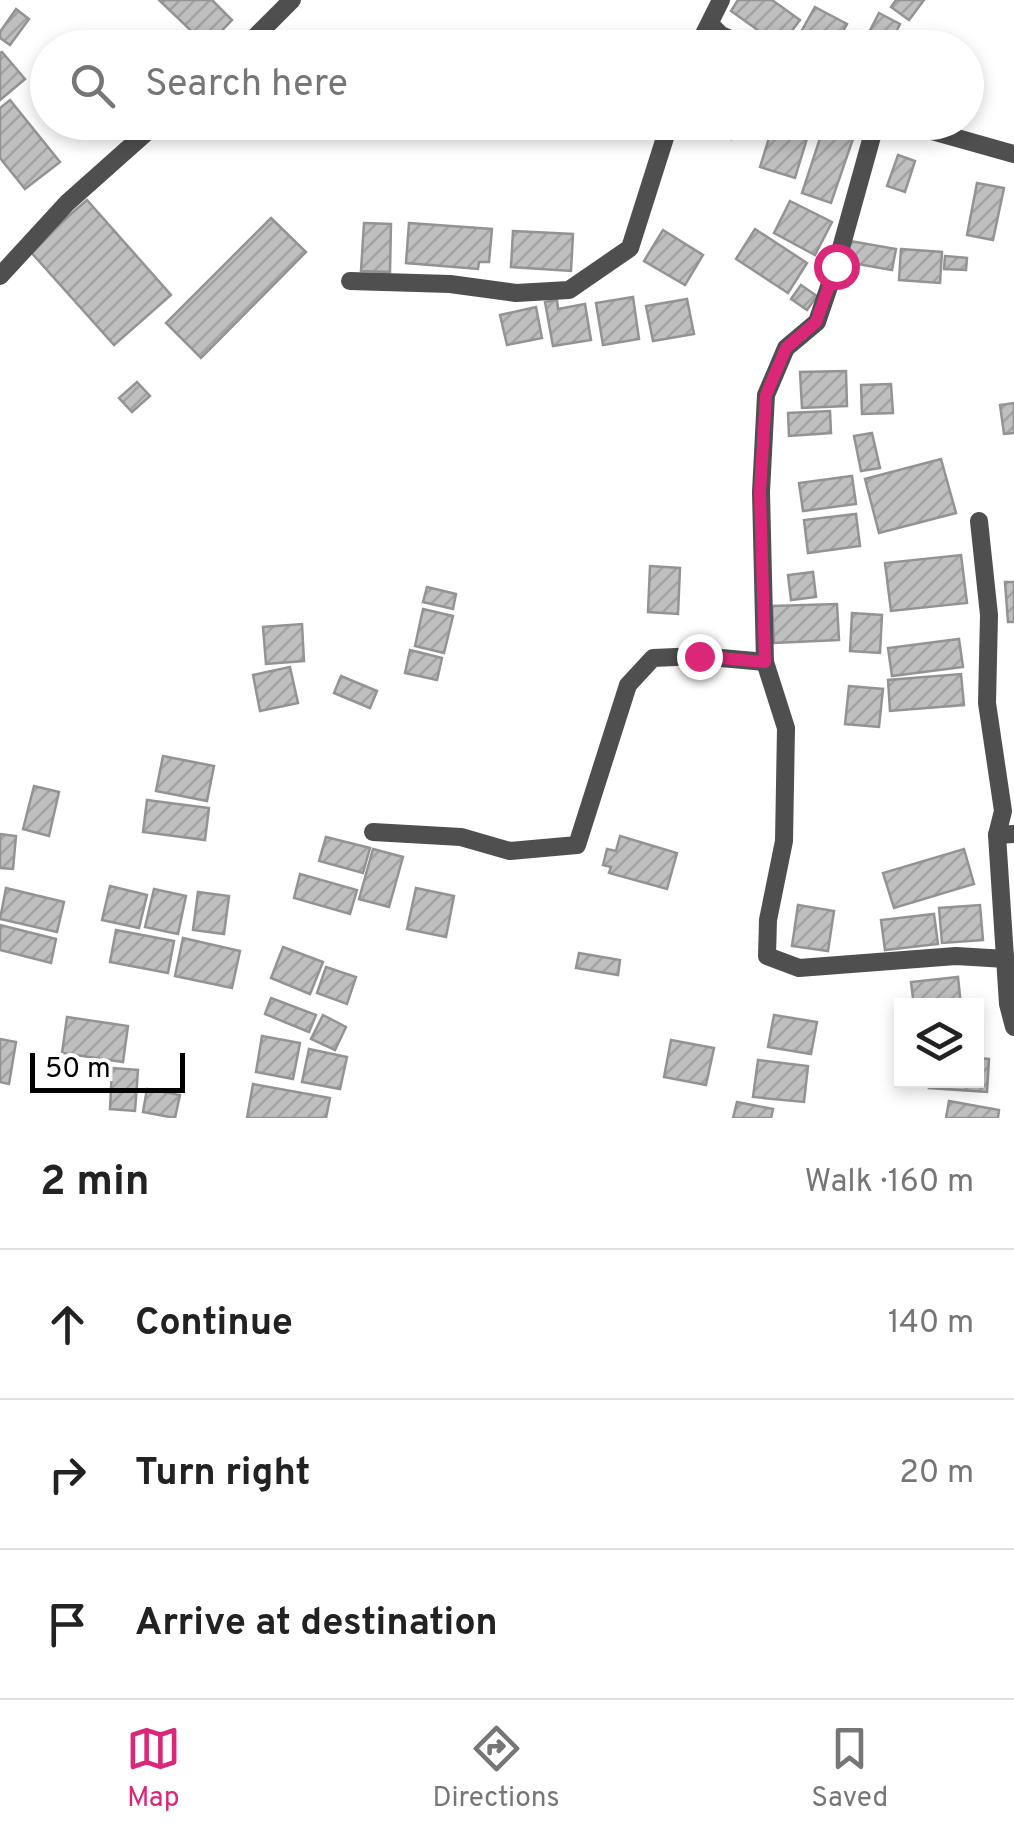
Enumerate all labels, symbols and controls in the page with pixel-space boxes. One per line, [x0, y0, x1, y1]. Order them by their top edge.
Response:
search box [30, 30, 984, 140]
icon: search [65, 58, 120, 113]
text: Search here [145, 61, 348, 110]
route start [814, 244, 860, 290]
route end [677, 634, 723, 680]
map controls [894, 998, 984, 1088]
button: layers [894, 998, 984, 1088]
scale bar [30, 1048, 185, 1092]
text: 50 m [45, 1052, 111, 1088]
text: 2 min [40, 1157, 150, 1210]
text: Walk · 160 m [804, 1163, 974, 1203]
icon: ahead [40, 1297, 95, 1352]
text: Continue [135, 1300, 293, 1349]
text: 140 m [888, 1304, 974, 1344]
icon: right [40, 1447, 95, 1502]
text: Turn right [135, 1450, 310, 1499]
text: 20 m [899, 1454, 974, 1494]
icon: arrive [40, 1597, 95, 1652]
text: Arrive at destination [135, 1600, 498, 1649]
tab: Map [126, 1721, 181, 1817]
tab: Directions [432, 1721, 560, 1817]
tab: Saved [811, 1721, 888, 1817]

